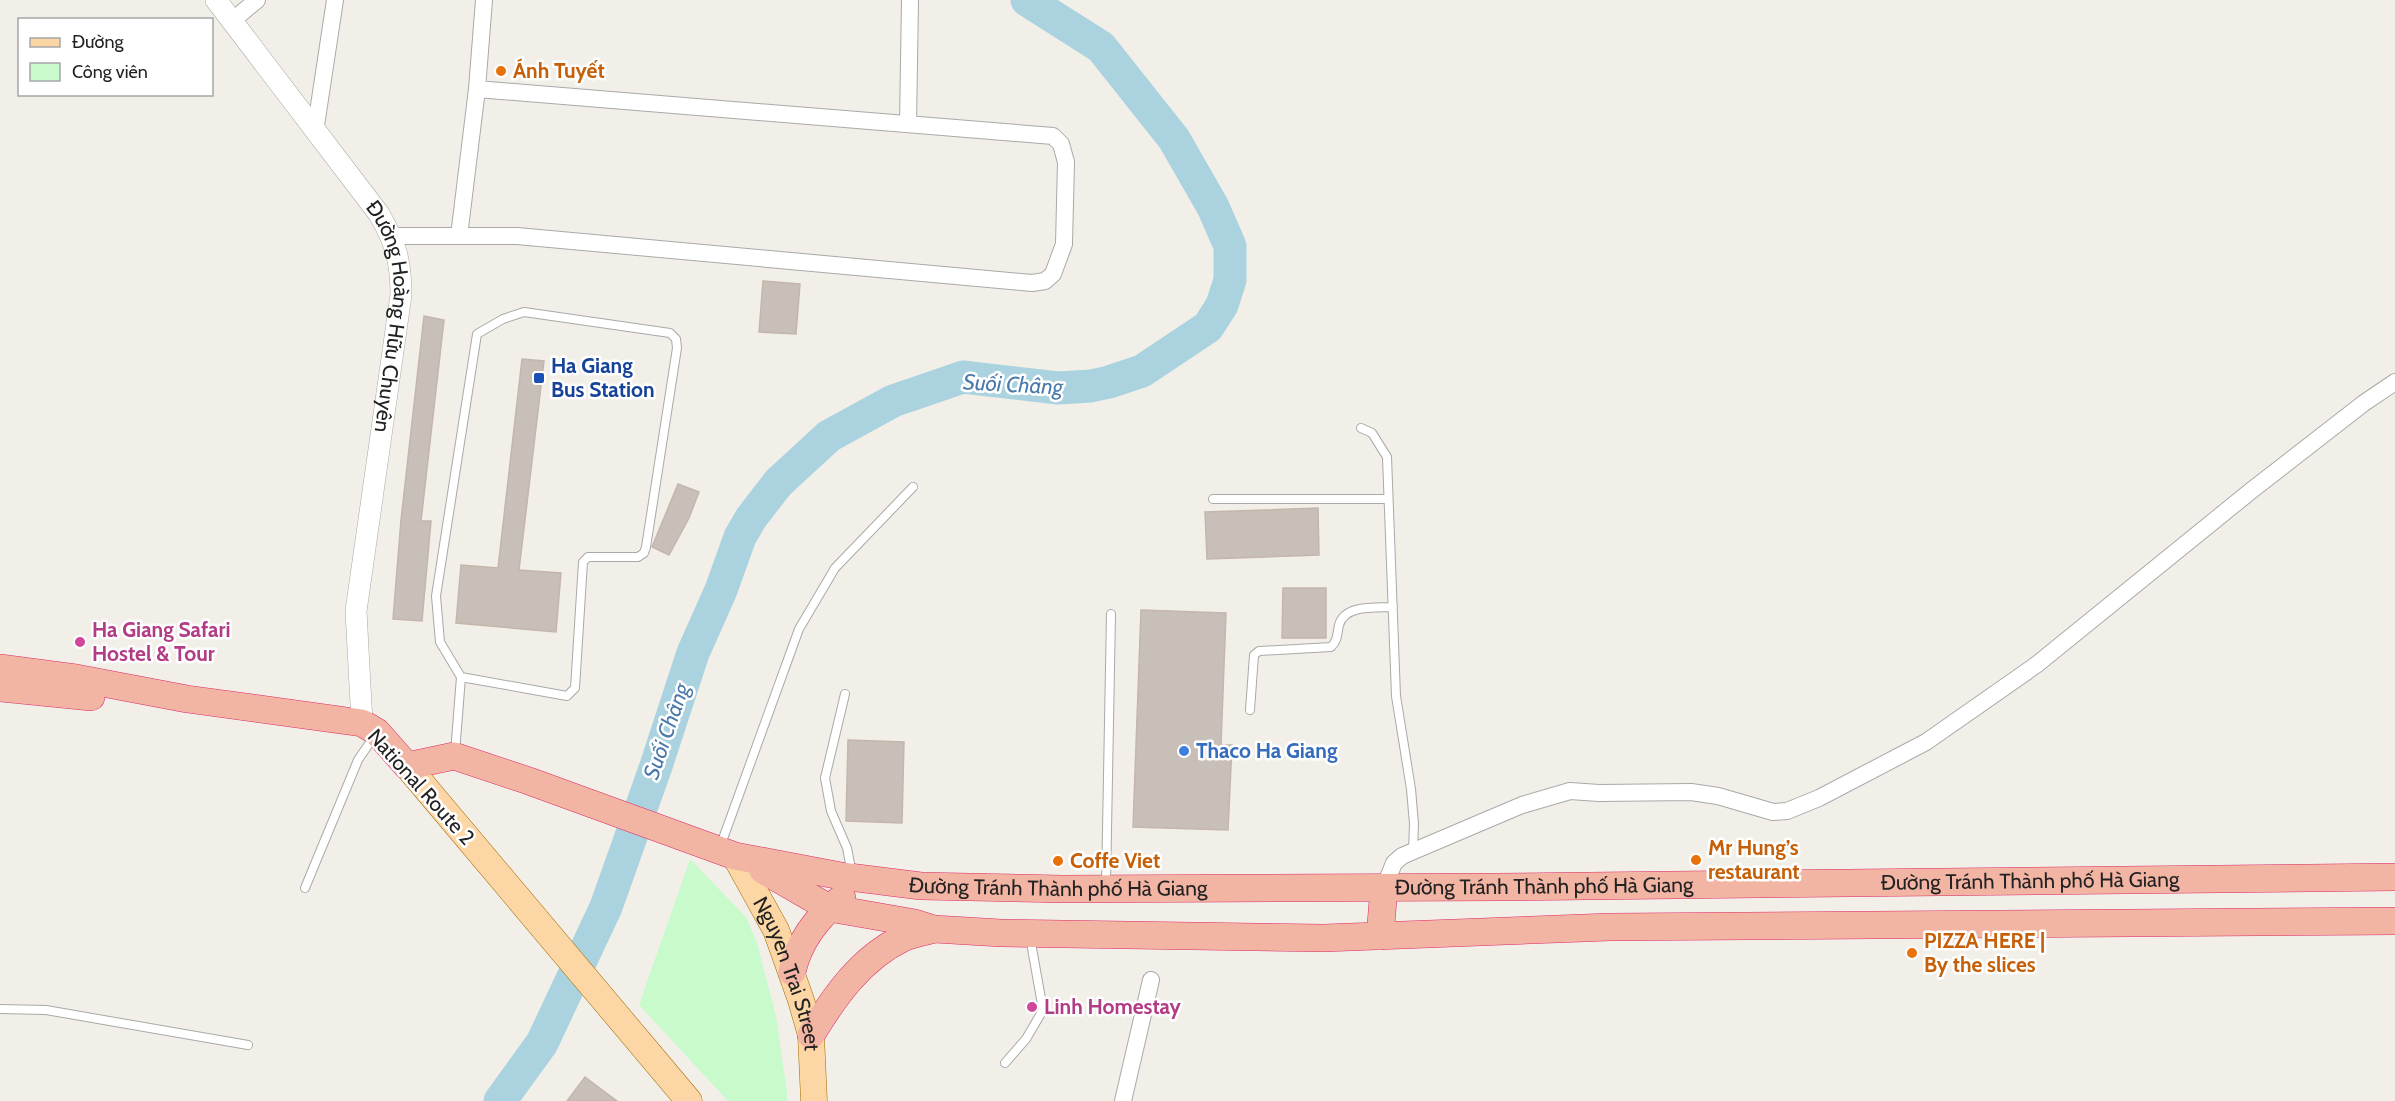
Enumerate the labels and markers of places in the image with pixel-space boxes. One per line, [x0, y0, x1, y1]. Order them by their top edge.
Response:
place label: Ánh Tuyết [513, 58, 605, 83]
marker: Ánh Tuyết [494, 64, 508, 78]
place label: Ha Giang Bus Station [551, 353, 655, 402]
marker: Ha Giang Bus Station [532, 371, 546, 385]
place label: Ha Giang Safari Hostel & Tour [92, 617, 230, 666]
marker: Ha Giang Safari Hostel & Tour [73, 635, 87, 649]
place label: Thaco Ha Giang [1196, 738, 1338, 763]
marker: Thaco Ha Giang [1177, 744, 1191, 758]
place label: Mr Hung’s restaurant [1708, 835, 1800, 884]
place label: Coffe Viet [1070, 848, 1160, 873]
marker: Mr Hung’s restaurant [1689, 853, 1703, 867]
marker: Coffe Viet [1051, 854, 1065, 868]
place label: PIZZA HERE | By the slices [1924, 928, 2045, 977]
marker: PIZZA HERE | By the slices [1905, 946, 1919, 960]
place label: Linh Homestay [1044, 994, 1182, 1019]
marker: Linh Homestay [1025, 1000, 1039, 1014]

